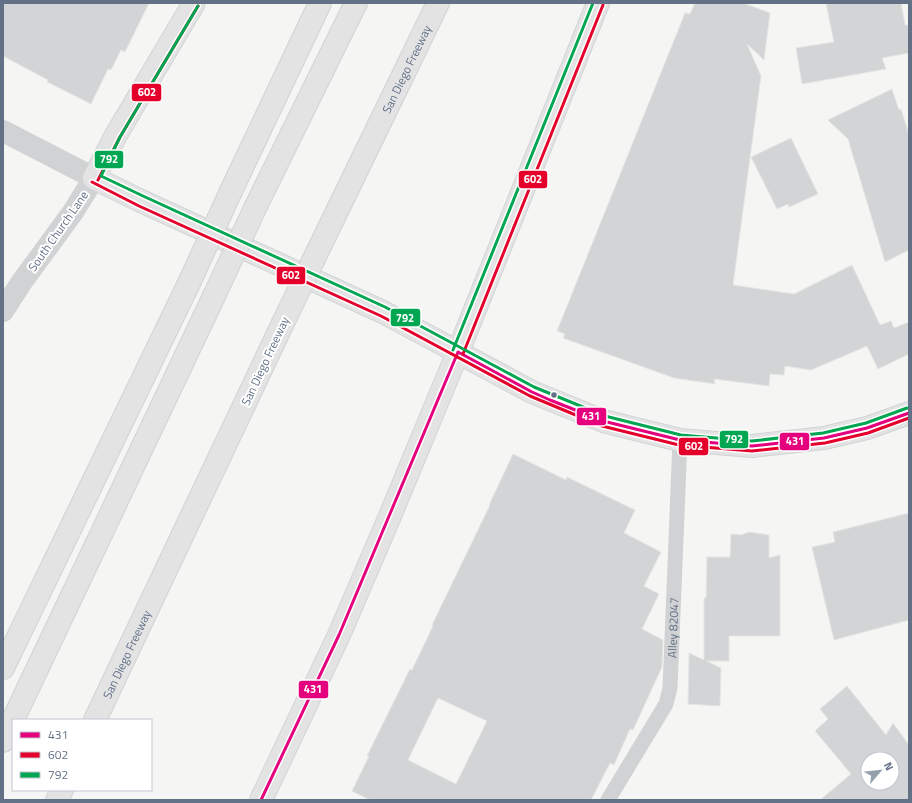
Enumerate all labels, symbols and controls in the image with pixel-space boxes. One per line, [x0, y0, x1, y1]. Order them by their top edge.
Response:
street label: San Diego Freeway [376, 21, 436, 116]
line badge: 602 [131, 83, 162, 102]
text: 602 [138, 84, 156, 100]
line badge: 792 [94, 150, 124, 169]
text: 792 [100, 151, 118, 167]
line badge: 602 [518, 170, 548, 189]
text: 602 [524, 171, 542, 187]
street label: South Church Lane [23, 187, 93, 275]
line badge: 602 [276, 266, 306, 285]
text: 602 [282, 267, 300, 283]
line badge: 792 [390, 308, 421, 327]
text: 792 [396, 310, 414, 326]
street label: San Diego Freeway [236, 313, 294, 409]
unlabelled marker [549, 390, 559, 400]
line badge: 431 [576, 407, 607, 426]
text: 431 [582, 408, 600, 424]
line badge: 792 [719, 430, 749, 449]
text: 792 [725, 431, 743, 447]
line badge: 431 [779, 432, 810, 451]
text: 431 [786, 433, 804, 449]
line badge: 602 [678, 437, 709, 456]
text: 602 [685, 438, 703, 454]
street label: Alley 82047 [662, 597, 683, 658]
street label: San Diego Freeway [97, 606, 156, 702]
line badge: 431 [298, 680, 329, 699]
text: 431 [304, 681, 322, 697]
legend [12, 719, 152, 791]
text: 431 [48, 725, 68, 744]
text: 602 [48, 745, 68, 764]
north arrow [860, 751, 900, 791]
text: N [880, 759, 898, 773]
text: 792 [48, 765, 68, 784]

